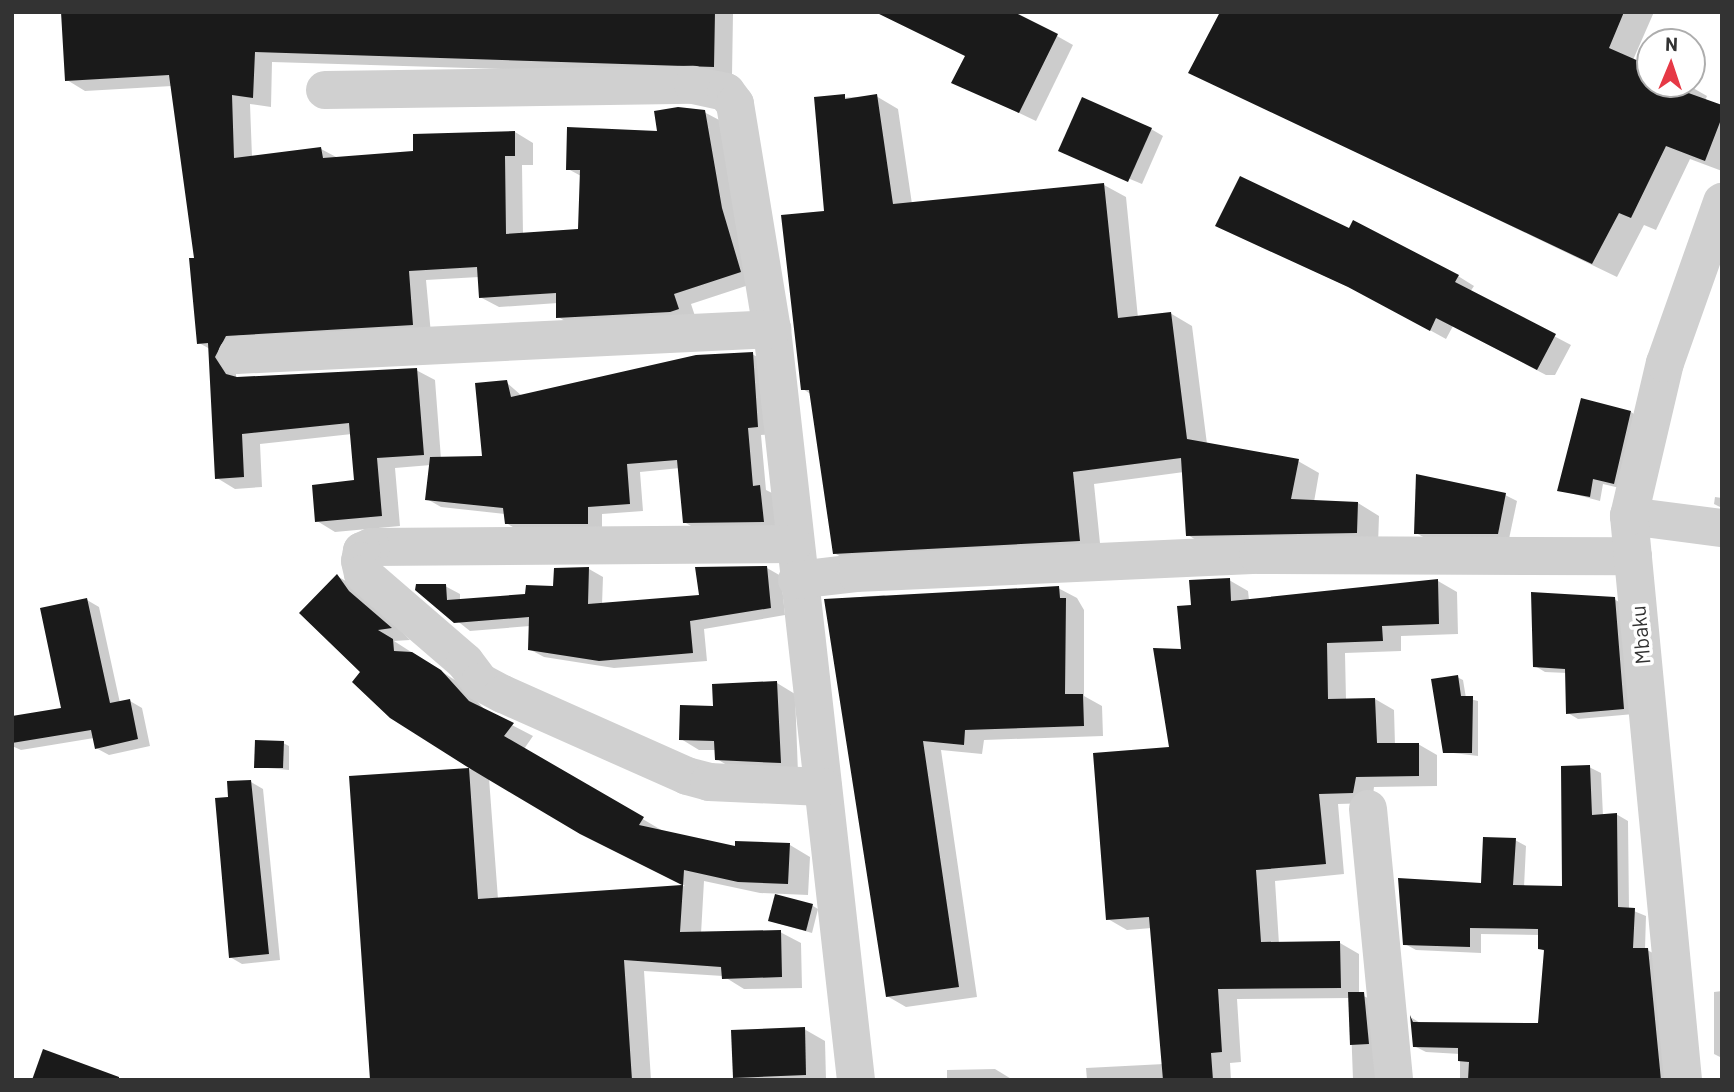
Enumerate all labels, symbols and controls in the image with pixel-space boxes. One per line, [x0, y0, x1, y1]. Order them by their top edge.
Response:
north arrow [1636, 28, 1706, 98]
text: N [1665, 32, 1678, 55]
street label: Mbaku [1625, 605, 1655, 665]

